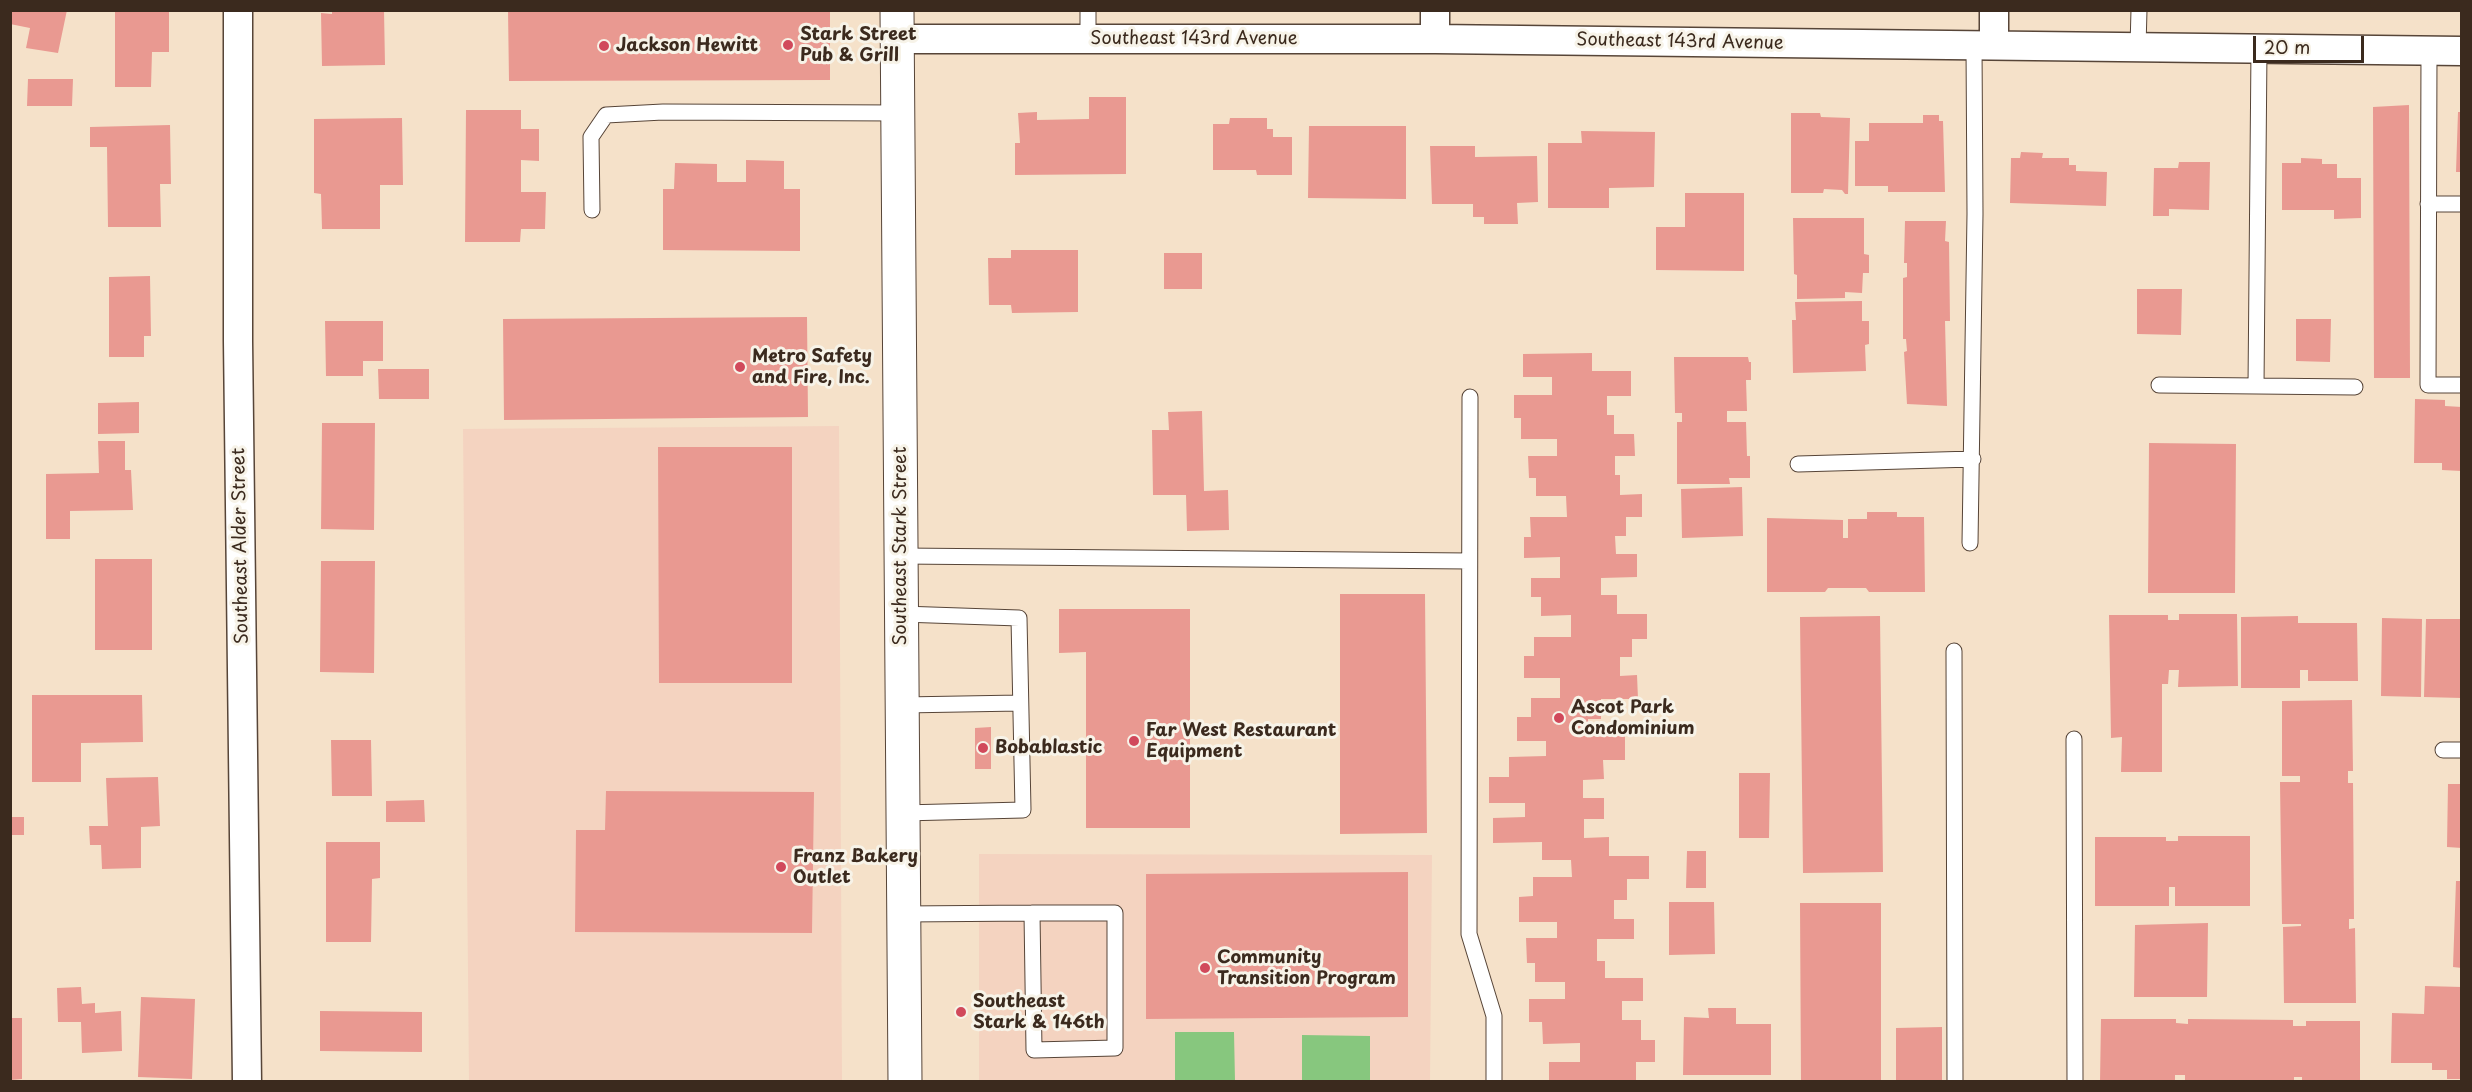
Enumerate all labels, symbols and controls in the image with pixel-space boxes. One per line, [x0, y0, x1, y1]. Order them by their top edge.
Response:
place label: Stark Street Pub & Grill [800, 24, 917, 66]
scale bar [2256, 24, 2367, 62]
street label: Southeast 143rd Avenue [1090, 28, 1298, 50]
street label: Southeast 143rd Avenue [1576, 29, 1784, 55]
text: 20 m [2264, 33, 2310, 60]
place label: Jackson Hewitt [616, 35, 758, 57]
marker: Stark Street Pub & Grill [781, 38, 795, 52]
marker: Jackson Hewitt [597, 39, 611, 53]
place label: Metro Safety and Fire, Inc. [752, 346, 872, 388]
marker: Metro Safety and Fire, Inc. [733, 360, 747, 374]
street label: Southeast Stark Street [890, 446, 912, 646]
street label: Southeast Alder Street [228, 448, 254, 644]
place label: Ascot Park Condominium [1571, 697, 1694, 740]
marker: Ascot Park Condominium [1552, 711, 1566, 725]
place label: Far West Restaurant Equipment [1146, 720, 1337, 762]
marker: Far West Restaurant Equipment [1127, 734, 1141, 748]
place label: Bobablastic [995, 737, 1102, 759]
marker: Bobablastic [976, 741, 990, 755]
place label: Franz Bakery Outlet [793, 846, 918, 888]
marker: Franz Bakery Outlet [774, 860, 788, 874]
place label: Community Transition Program [1217, 947, 1396, 990]
marker: Community Transition Program [1198, 961, 1212, 975]
place label: Southeast Stark & 146th [973, 991, 1105, 1034]
marker: Southeast Stark & 146th [954, 1005, 968, 1019]

